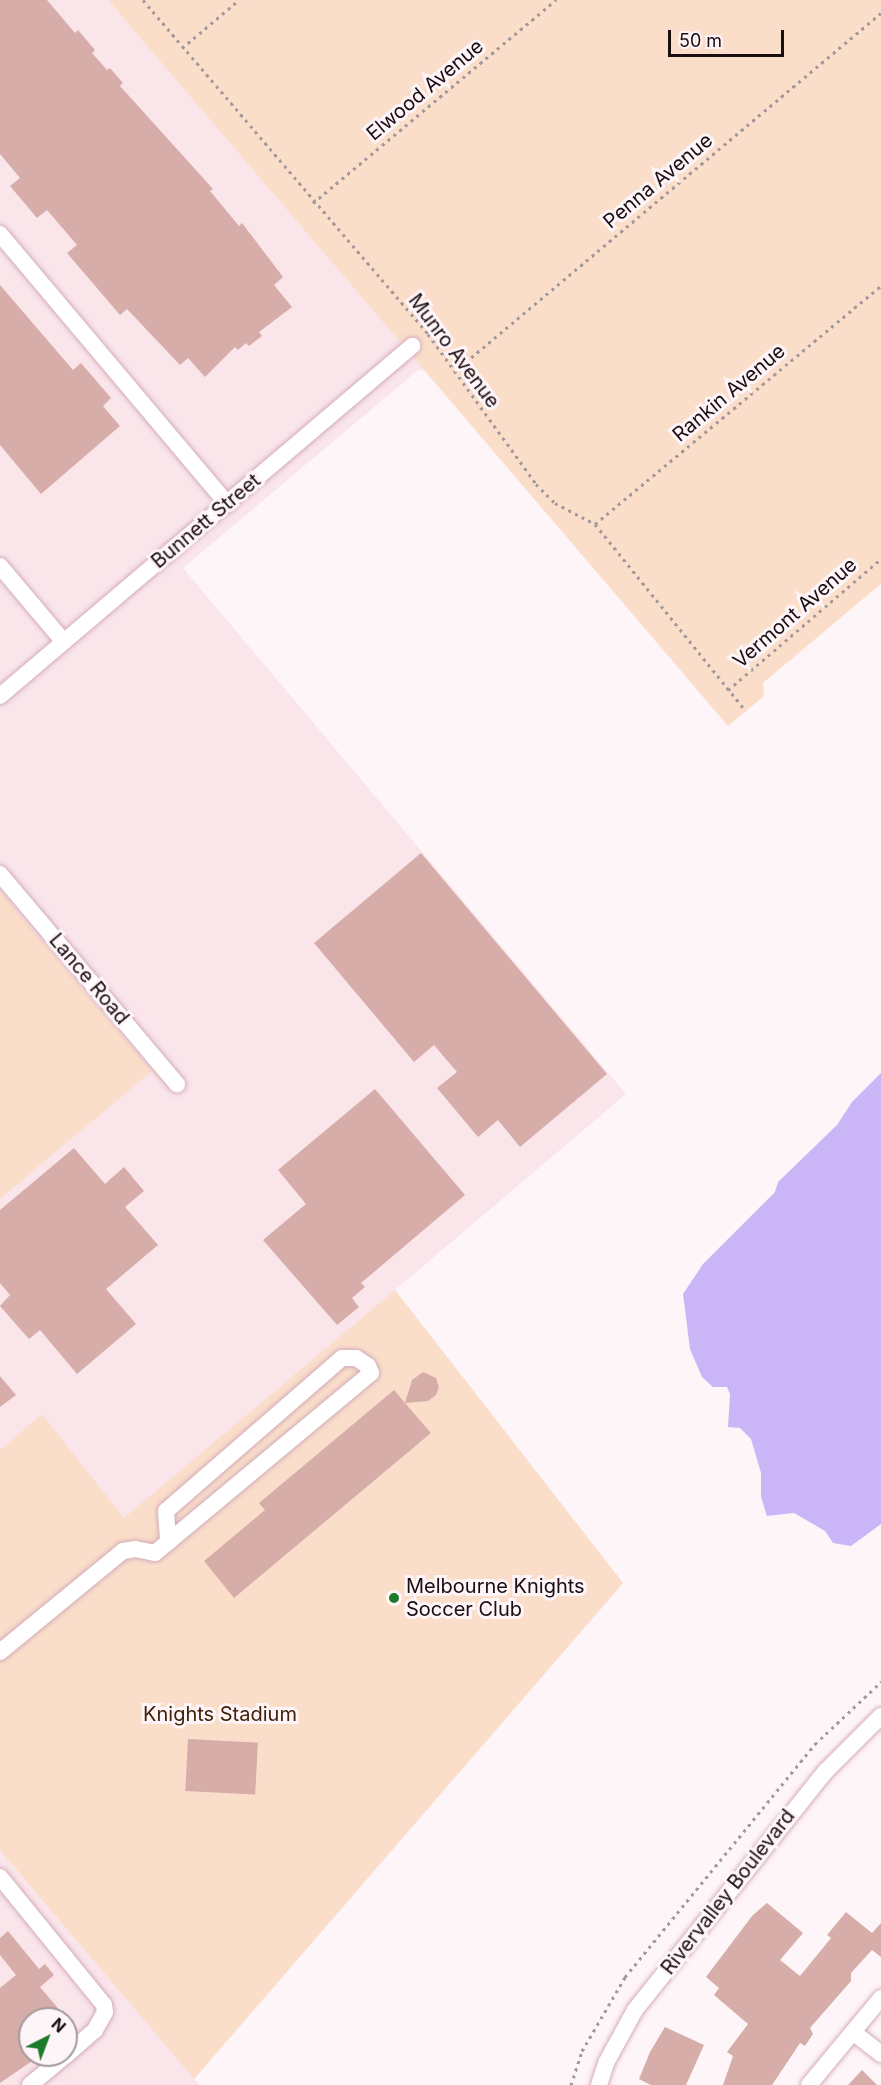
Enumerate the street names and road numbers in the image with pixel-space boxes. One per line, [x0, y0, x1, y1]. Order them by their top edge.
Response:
street label: Elwood Avenue [362, 34, 488, 146]
street label: Penna Avenue [599, 128, 717, 234]
street label: Munro Avenue [403, 289, 505, 413]
street label: Rankin Avenue [668, 339, 790, 447]
street label: Bunnett Street [147, 468, 265, 574]
street label: Vermont Avenue [728, 553, 862, 673]
street label: Lance Road [44, 929, 134, 1029]
street label: Rivervalley Boulevard [656, 1805, 800, 1979]

